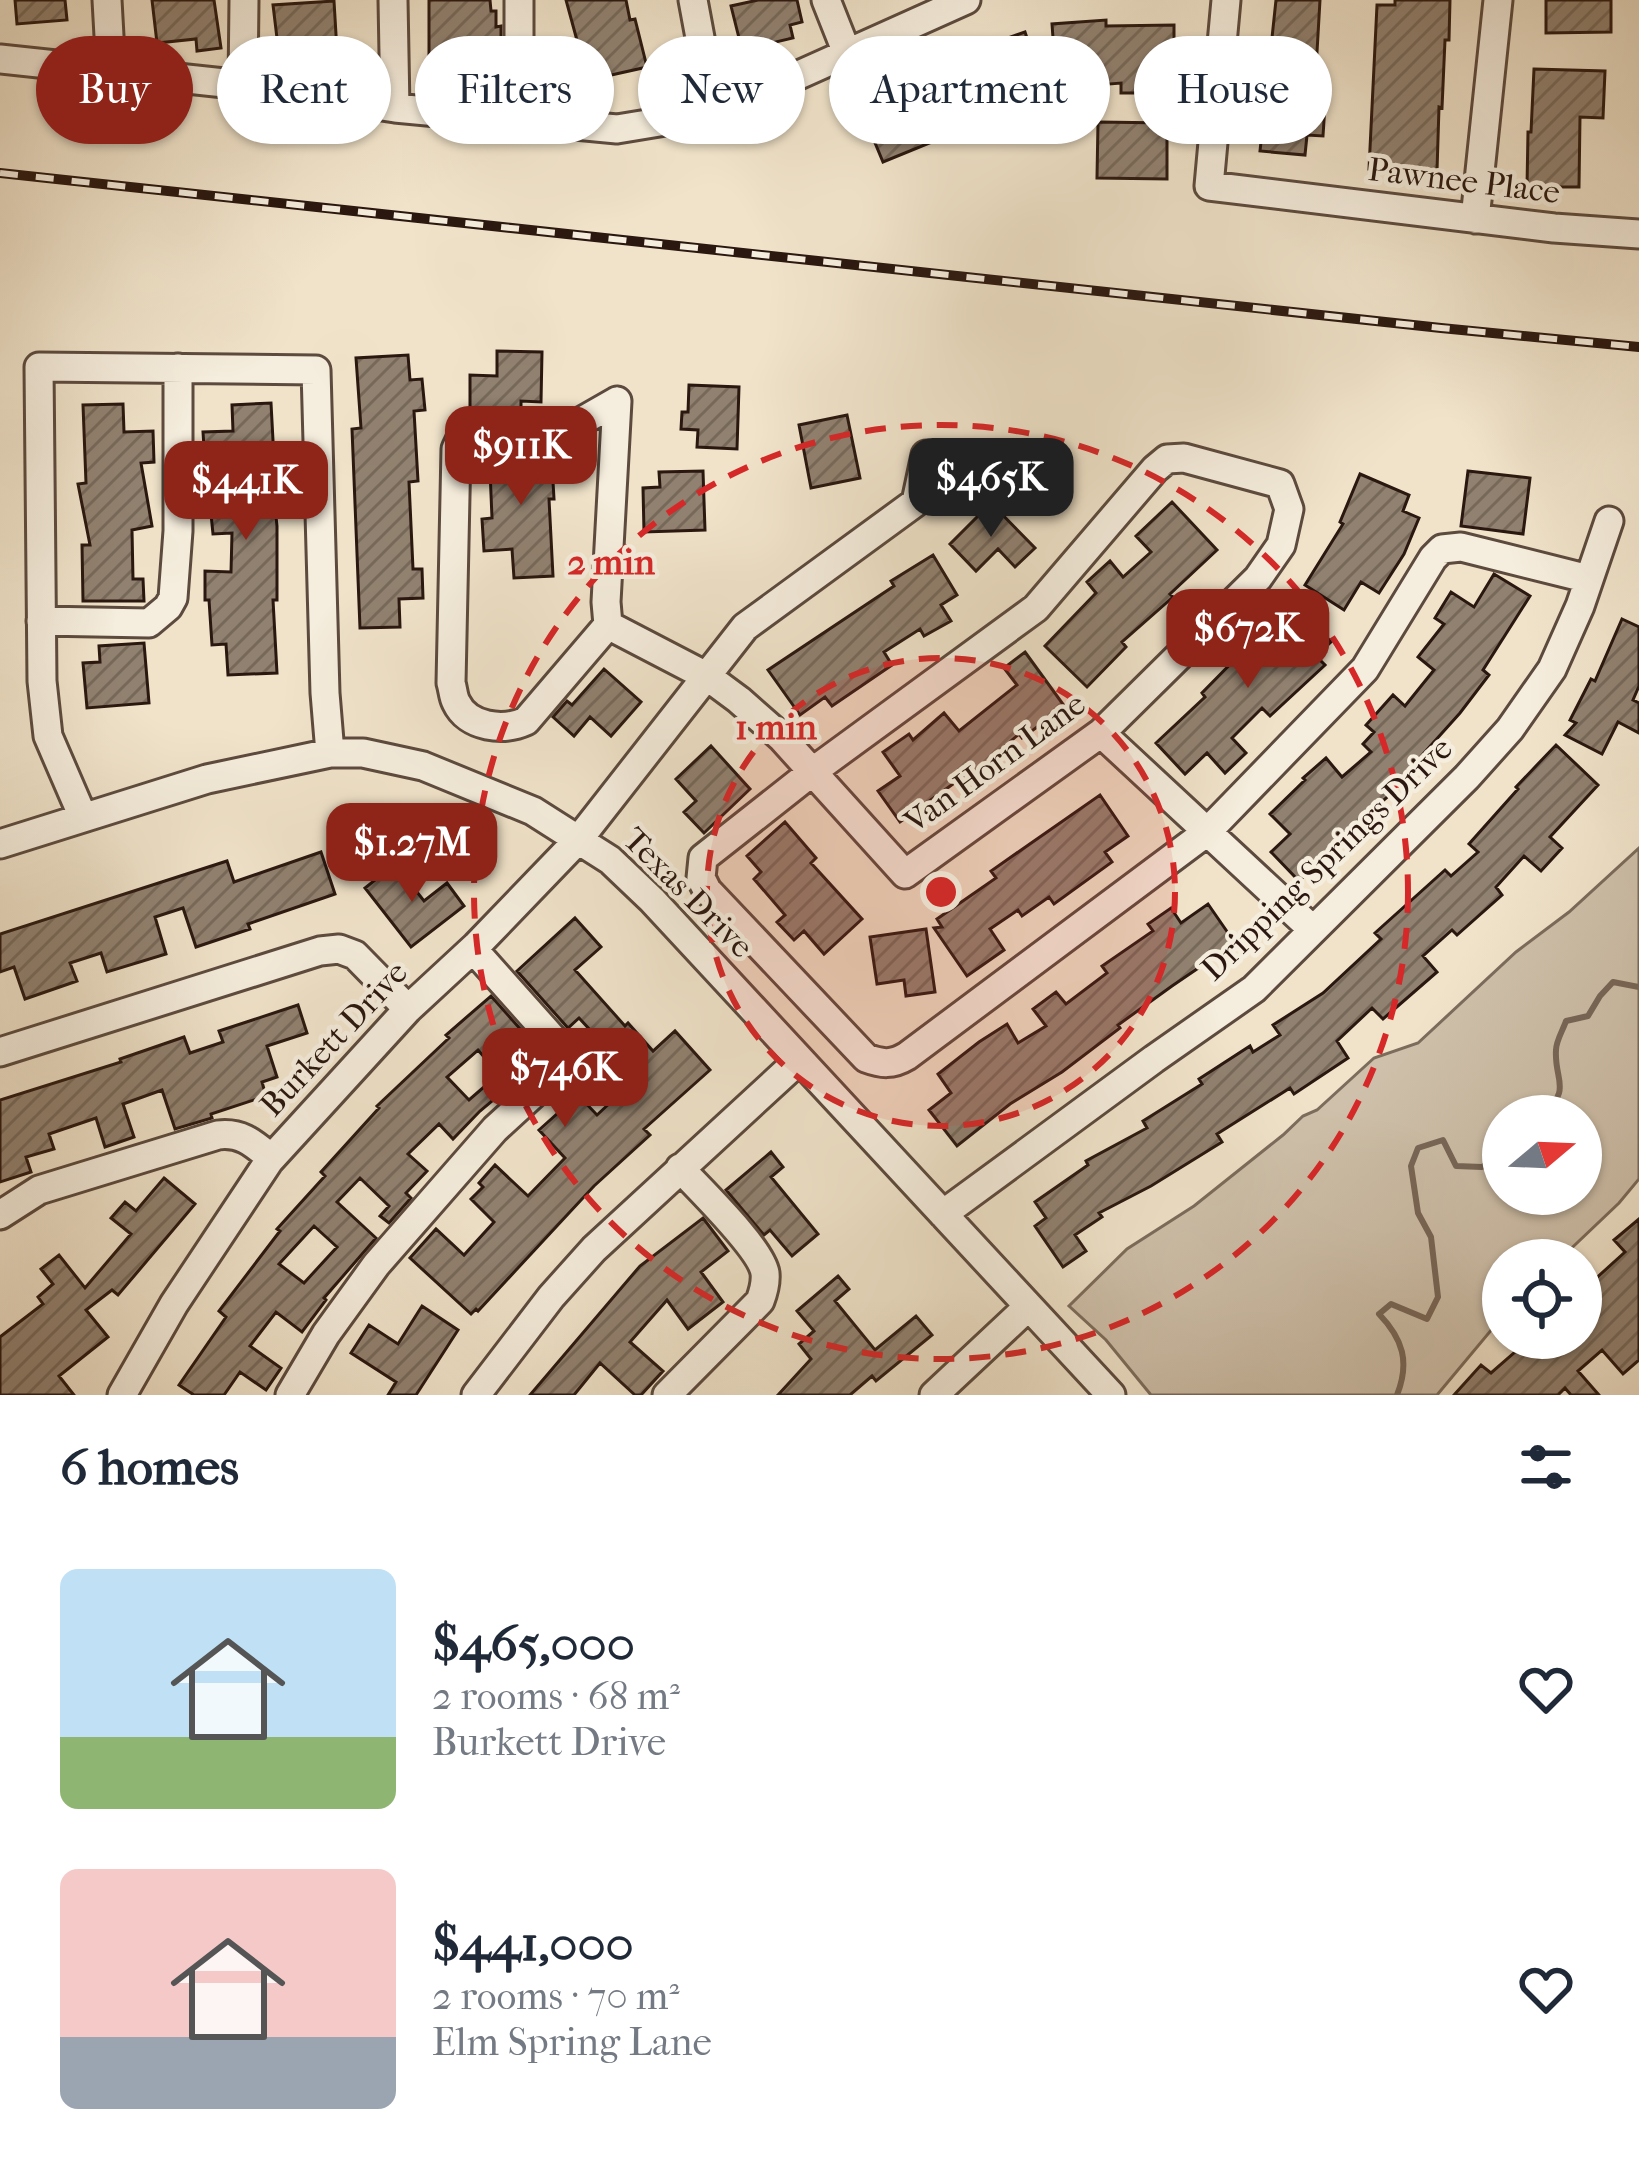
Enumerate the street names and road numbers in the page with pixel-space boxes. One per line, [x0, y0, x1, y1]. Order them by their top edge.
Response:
street label: Pawnee Place [1366, 150, 1562, 212]
street label: Van Horn Lane [896, 684, 1093, 842]
street label: Dripping Springs Drive [1194, 729, 1460, 989]
street label: Texas Drive [615, 820, 761, 966]
street label: Burkett Drive [252, 953, 416, 1125]

